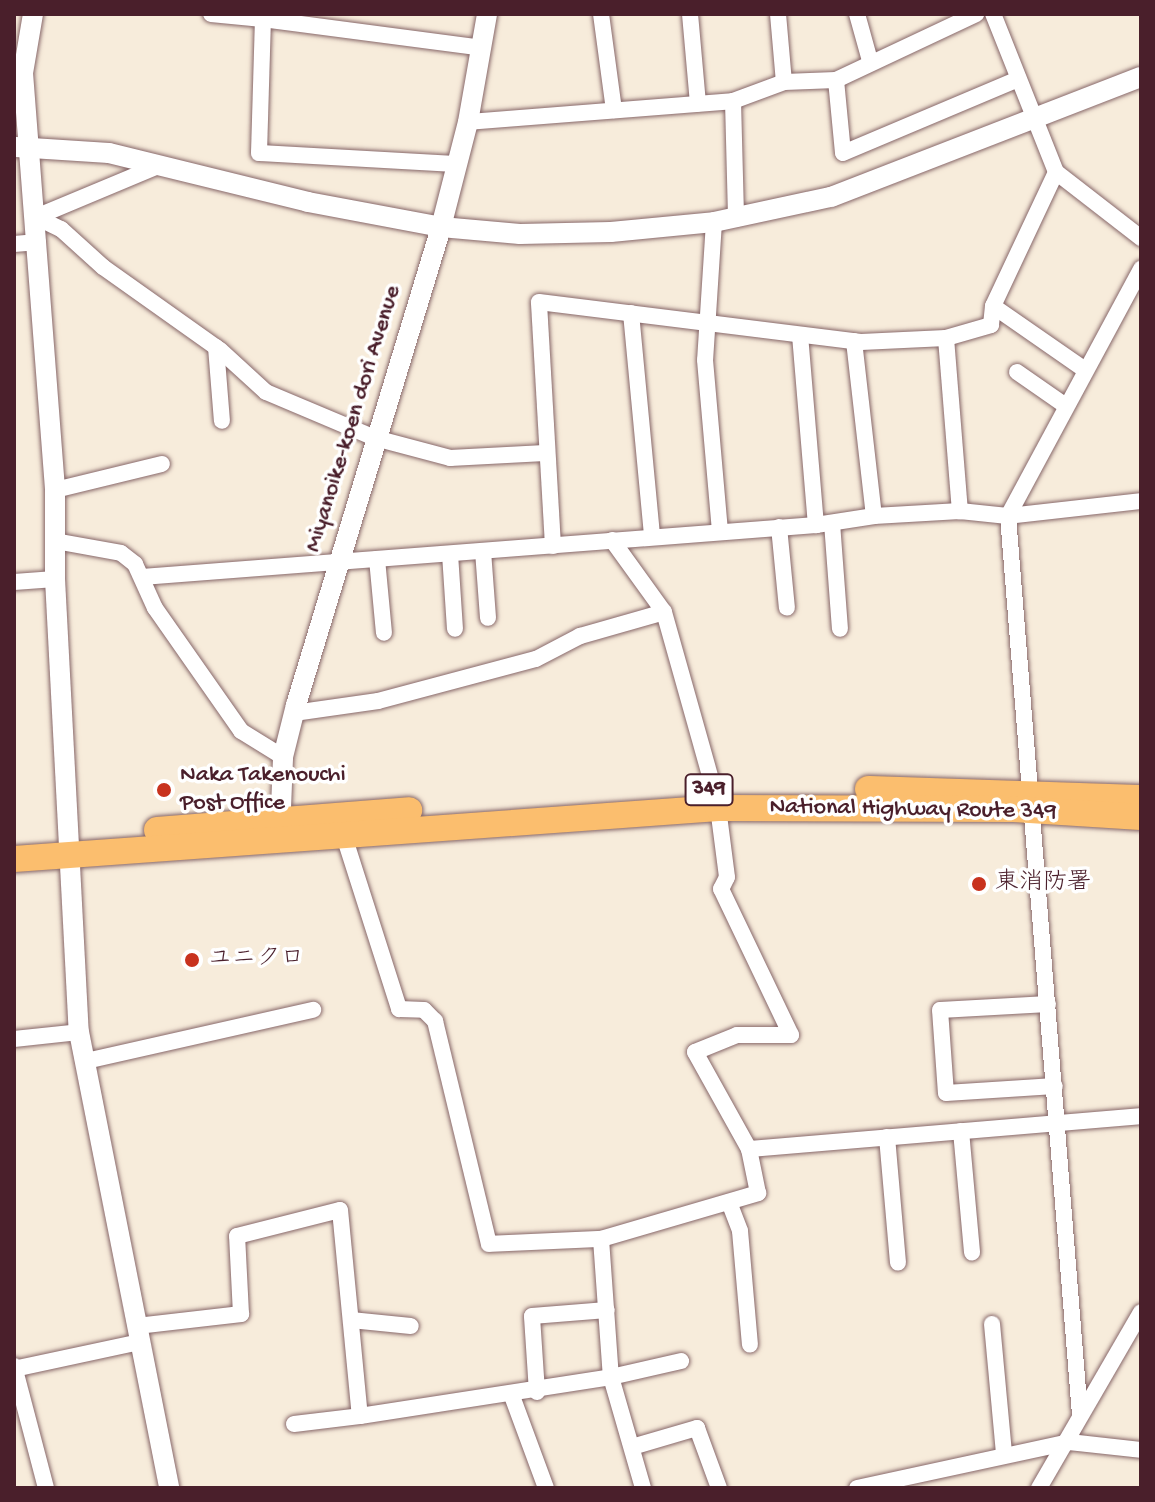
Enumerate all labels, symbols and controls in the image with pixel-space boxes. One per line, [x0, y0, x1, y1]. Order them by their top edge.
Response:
street label: Miyanoike-koen dori Avenue [300, 282, 408, 556]
place label: Naka Takenouchi Post Office [180, 762, 346, 818]
road number: 349 [683, 772, 735, 808]
marker: Naka Takenouchi Post Office [155, 781, 173, 799]
street label: National Highway Route 349 [769, 793, 1057, 827]
place label: 東消防署 [995, 870, 1091, 898]
marker: 東消防署 [970, 875, 988, 893]
place label: ユニクロ [208, 946, 304, 974]
marker: ユニクロ [183, 951, 201, 969]

